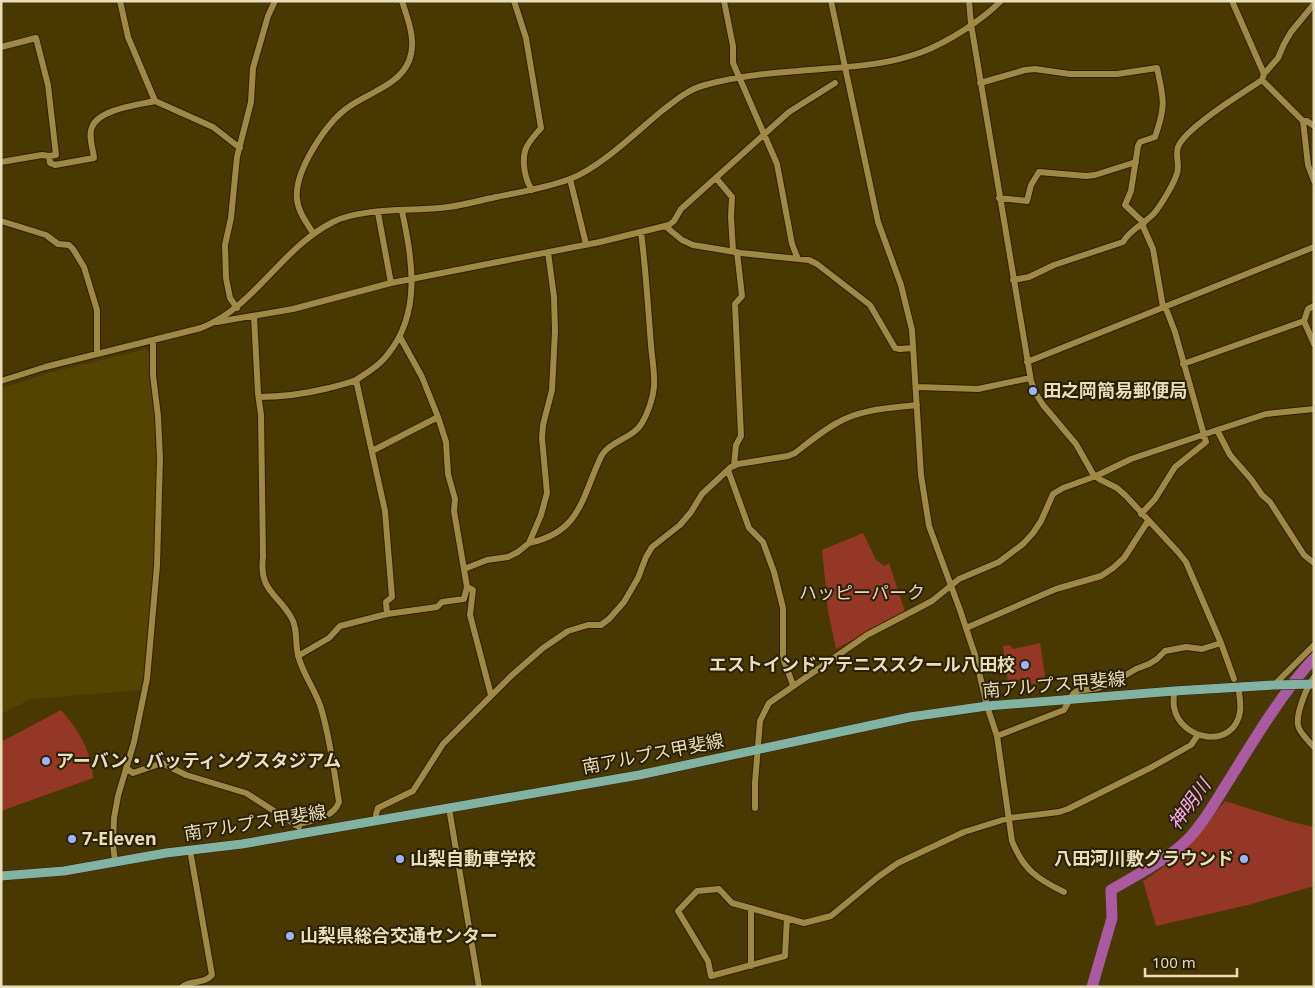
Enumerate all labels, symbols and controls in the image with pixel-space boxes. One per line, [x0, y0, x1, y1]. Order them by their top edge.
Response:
place label: 田之岡簡易郵便局 [1043, 378, 1187, 402]
marker: 田之岡簡易郵便局 [1027, 385, 1039, 397]
park label: ハッピーパーク [799, 580, 925, 604]
place label: エストインドアテニススクール八田校 [709, 652, 1015, 676]
marker: エストインドアテニススクール八田校 [1019, 659, 1031, 671]
street label: 南アルプス甲斐線 [981, 666, 1127, 702]
street label: 南アルプス甲斐線 [580, 728, 726, 779]
place label: アーバン・バッティングスタジアム [56, 748, 341, 772]
marker: アーバン・バッティングスタジアム [40, 755, 52, 767]
water label: 神明川 [1162, 772, 1217, 835]
street label: 南アルプス甲斐線 [182, 799, 328, 845]
place label: 7-Eleven [82, 826, 157, 850]
marker: 7-Eleven [66, 833, 78, 845]
place label: 山梨自動車学校 [410, 846, 536, 870]
place label: 八田河川敷グラウンド [1054, 846, 1234, 870]
marker: 山梨自動車学校 [394, 853, 406, 865]
marker: 八田河川敷グラウンド [1238, 853, 1250, 865]
place label: 山梨県総合交通センター [300, 923, 498, 947]
marker: 山梨県総合交通センター [284, 930, 296, 942]
scale bar [1145, 946, 1238, 978]
text: 100 m [1152, 952, 1196, 972]

